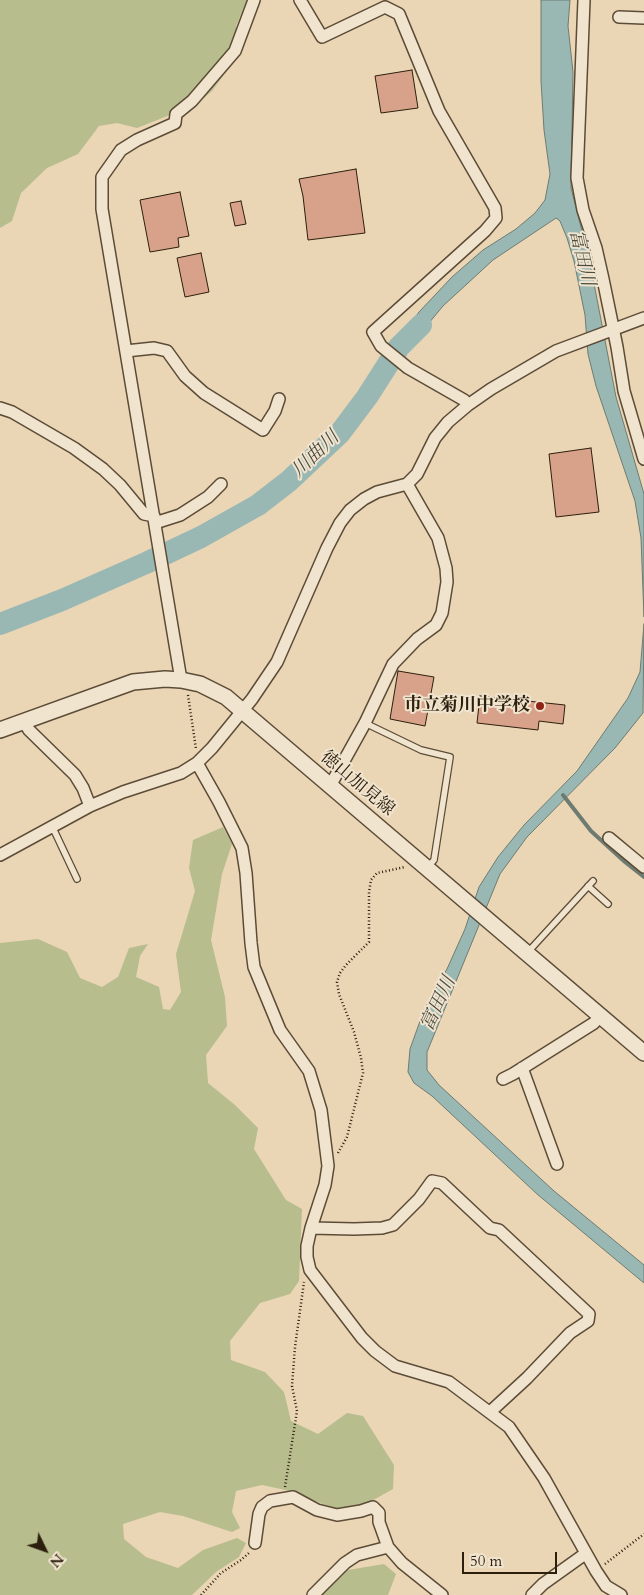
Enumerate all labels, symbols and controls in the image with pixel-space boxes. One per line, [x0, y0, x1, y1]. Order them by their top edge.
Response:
water label: 富田川 [563, 228, 599, 288]
water label: 川曲川 [288, 427, 344, 483]
place label: 市立菊川中学校 [404, 695, 530, 717]
marker: 市立菊川中学校 [534, 700, 546, 712]
street label: 徳山加見線 [316, 747, 398, 821]
water label: 富田川 [417, 973, 461, 1035]
north arrow [20, 1525, 70, 1575]
scale bar [464, 1542, 559, 1574]
text: N [45, 1549, 68, 1571]
text: 50 m [470, 1551, 502, 1571]

